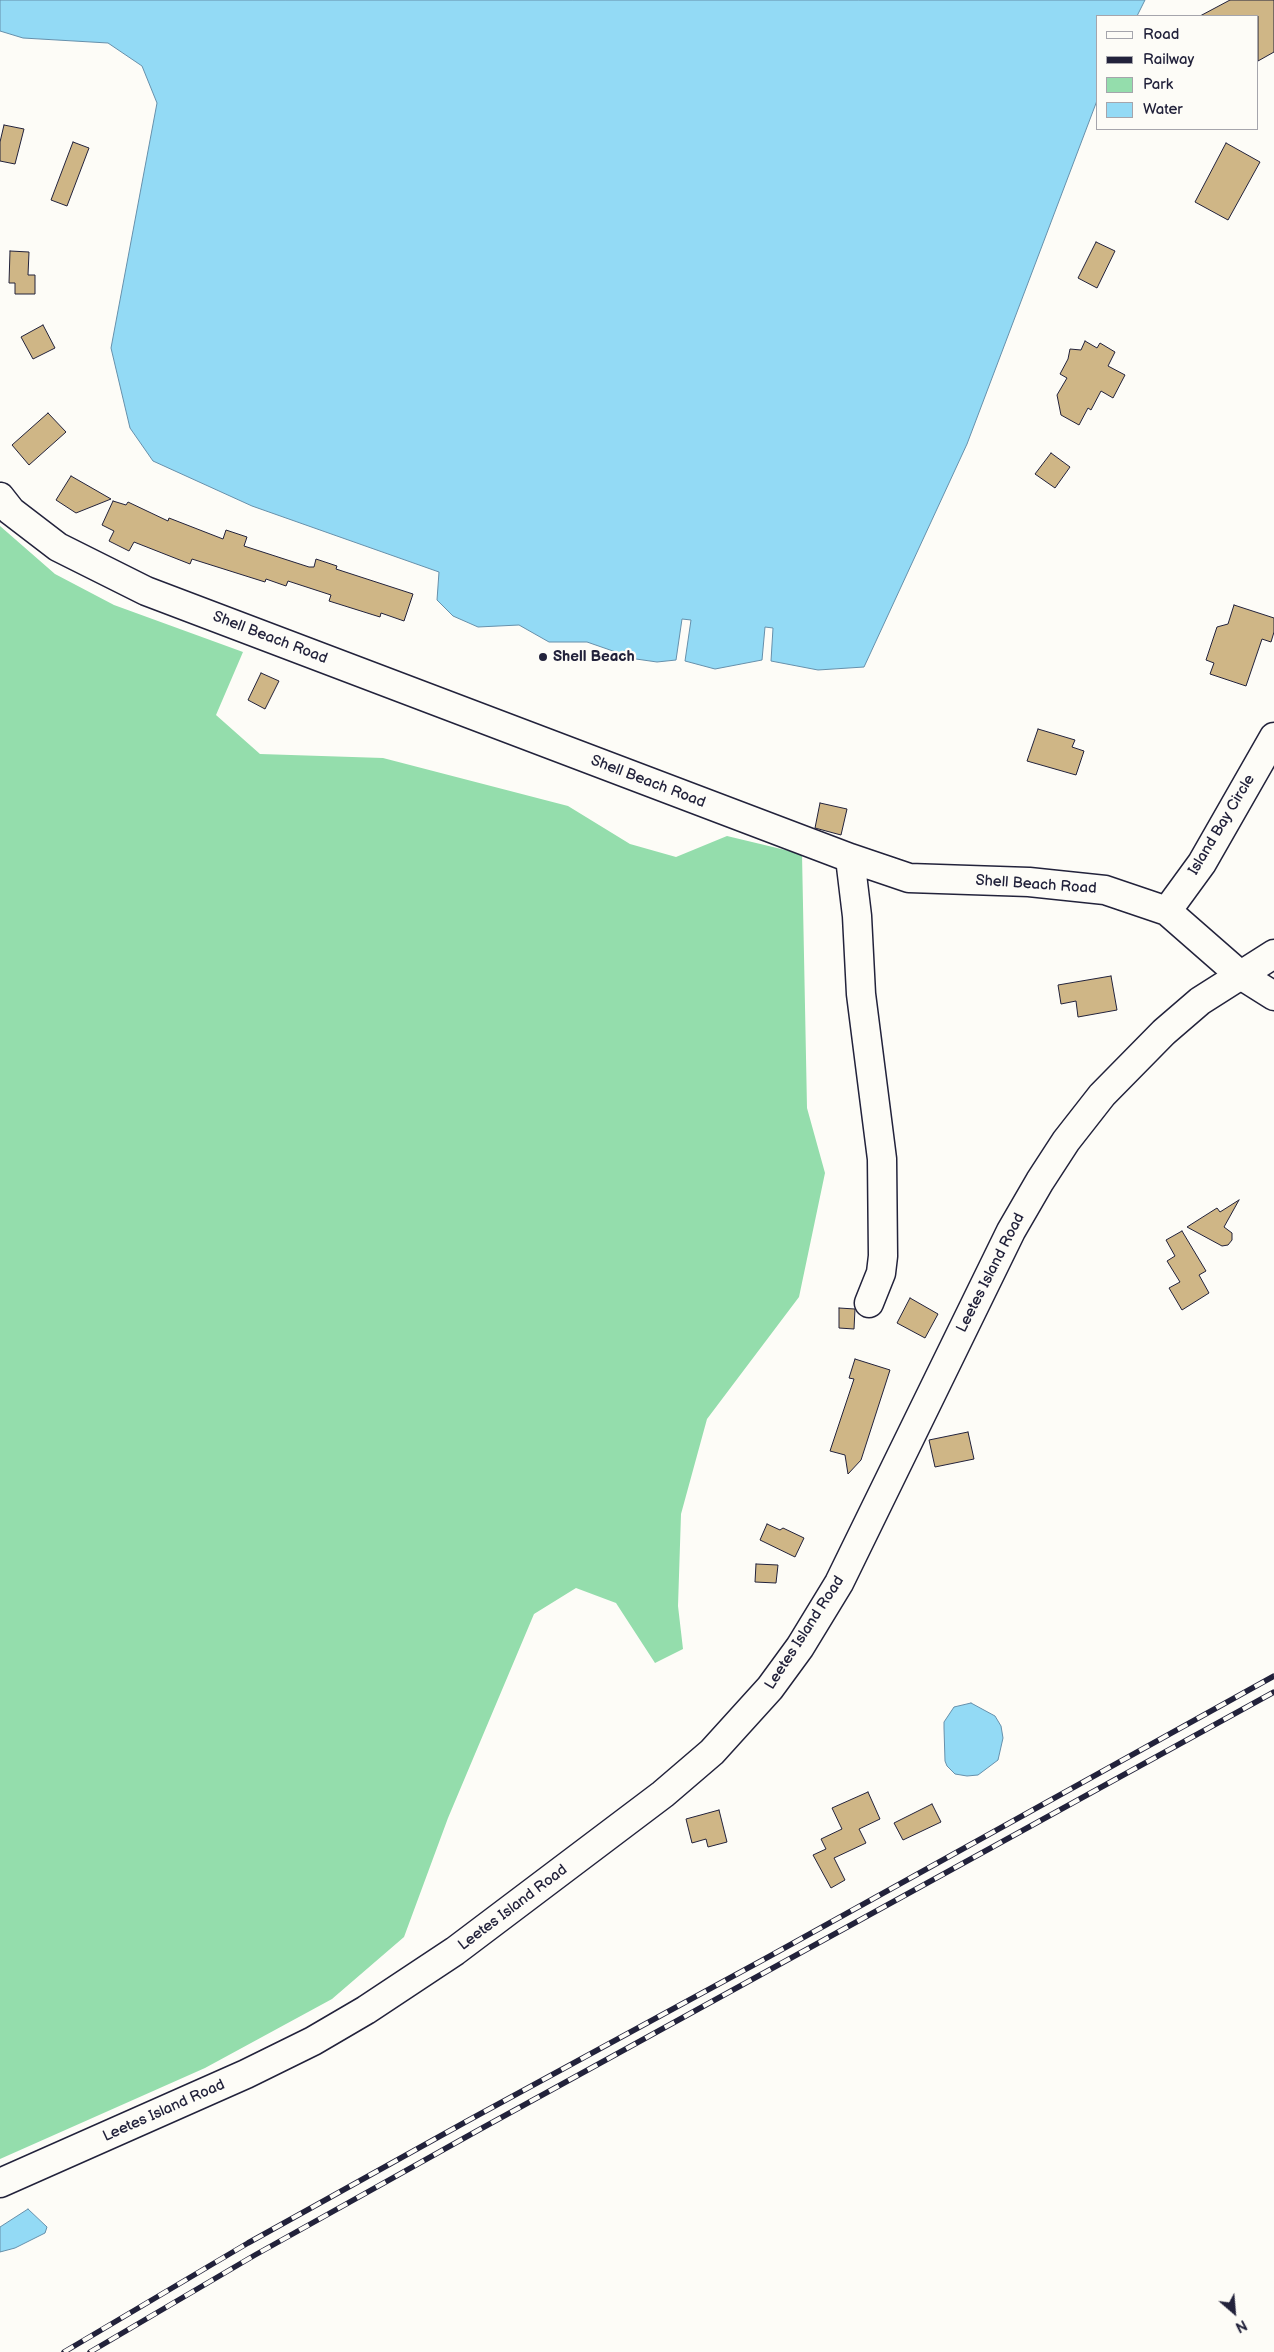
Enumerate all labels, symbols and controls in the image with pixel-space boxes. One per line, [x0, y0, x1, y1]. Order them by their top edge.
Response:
legend [1096, 15, 1259, 130]
text: Road [1143, 25, 1179, 44]
text: Railway [1143, 50, 1194, 69]
text: Park [1143, 75, 1173, 94]
text: Water [1143, 100, 1183, 119]
street label: Shell Beach Road [210, 608, 330, 668]
place label: Shell Beach [553, 648, 635, 666]
marker: Shell Beach [537, 651, 549, 663]
street label: Shell Beach Road [588, 752, 708, 812]
street label: Island Bay Circle [1185, 772, 1259, 878]
street label: Shell Beach Road [975, 872, 1097, 898]
street label: Leetes Island Road [953, 1210, 1029, 1336]
street label: Leetes Island Road [762, 1573, 848, 1693]
street label: Leetes Island Road [455, 1861, 571, 1955]
street label: Leetes Island Road [100, 2076, 228, 2146]
north arrow [1209, 2287, 1259, 2337]
text: N [1233, 2316, 1250, 2336]

